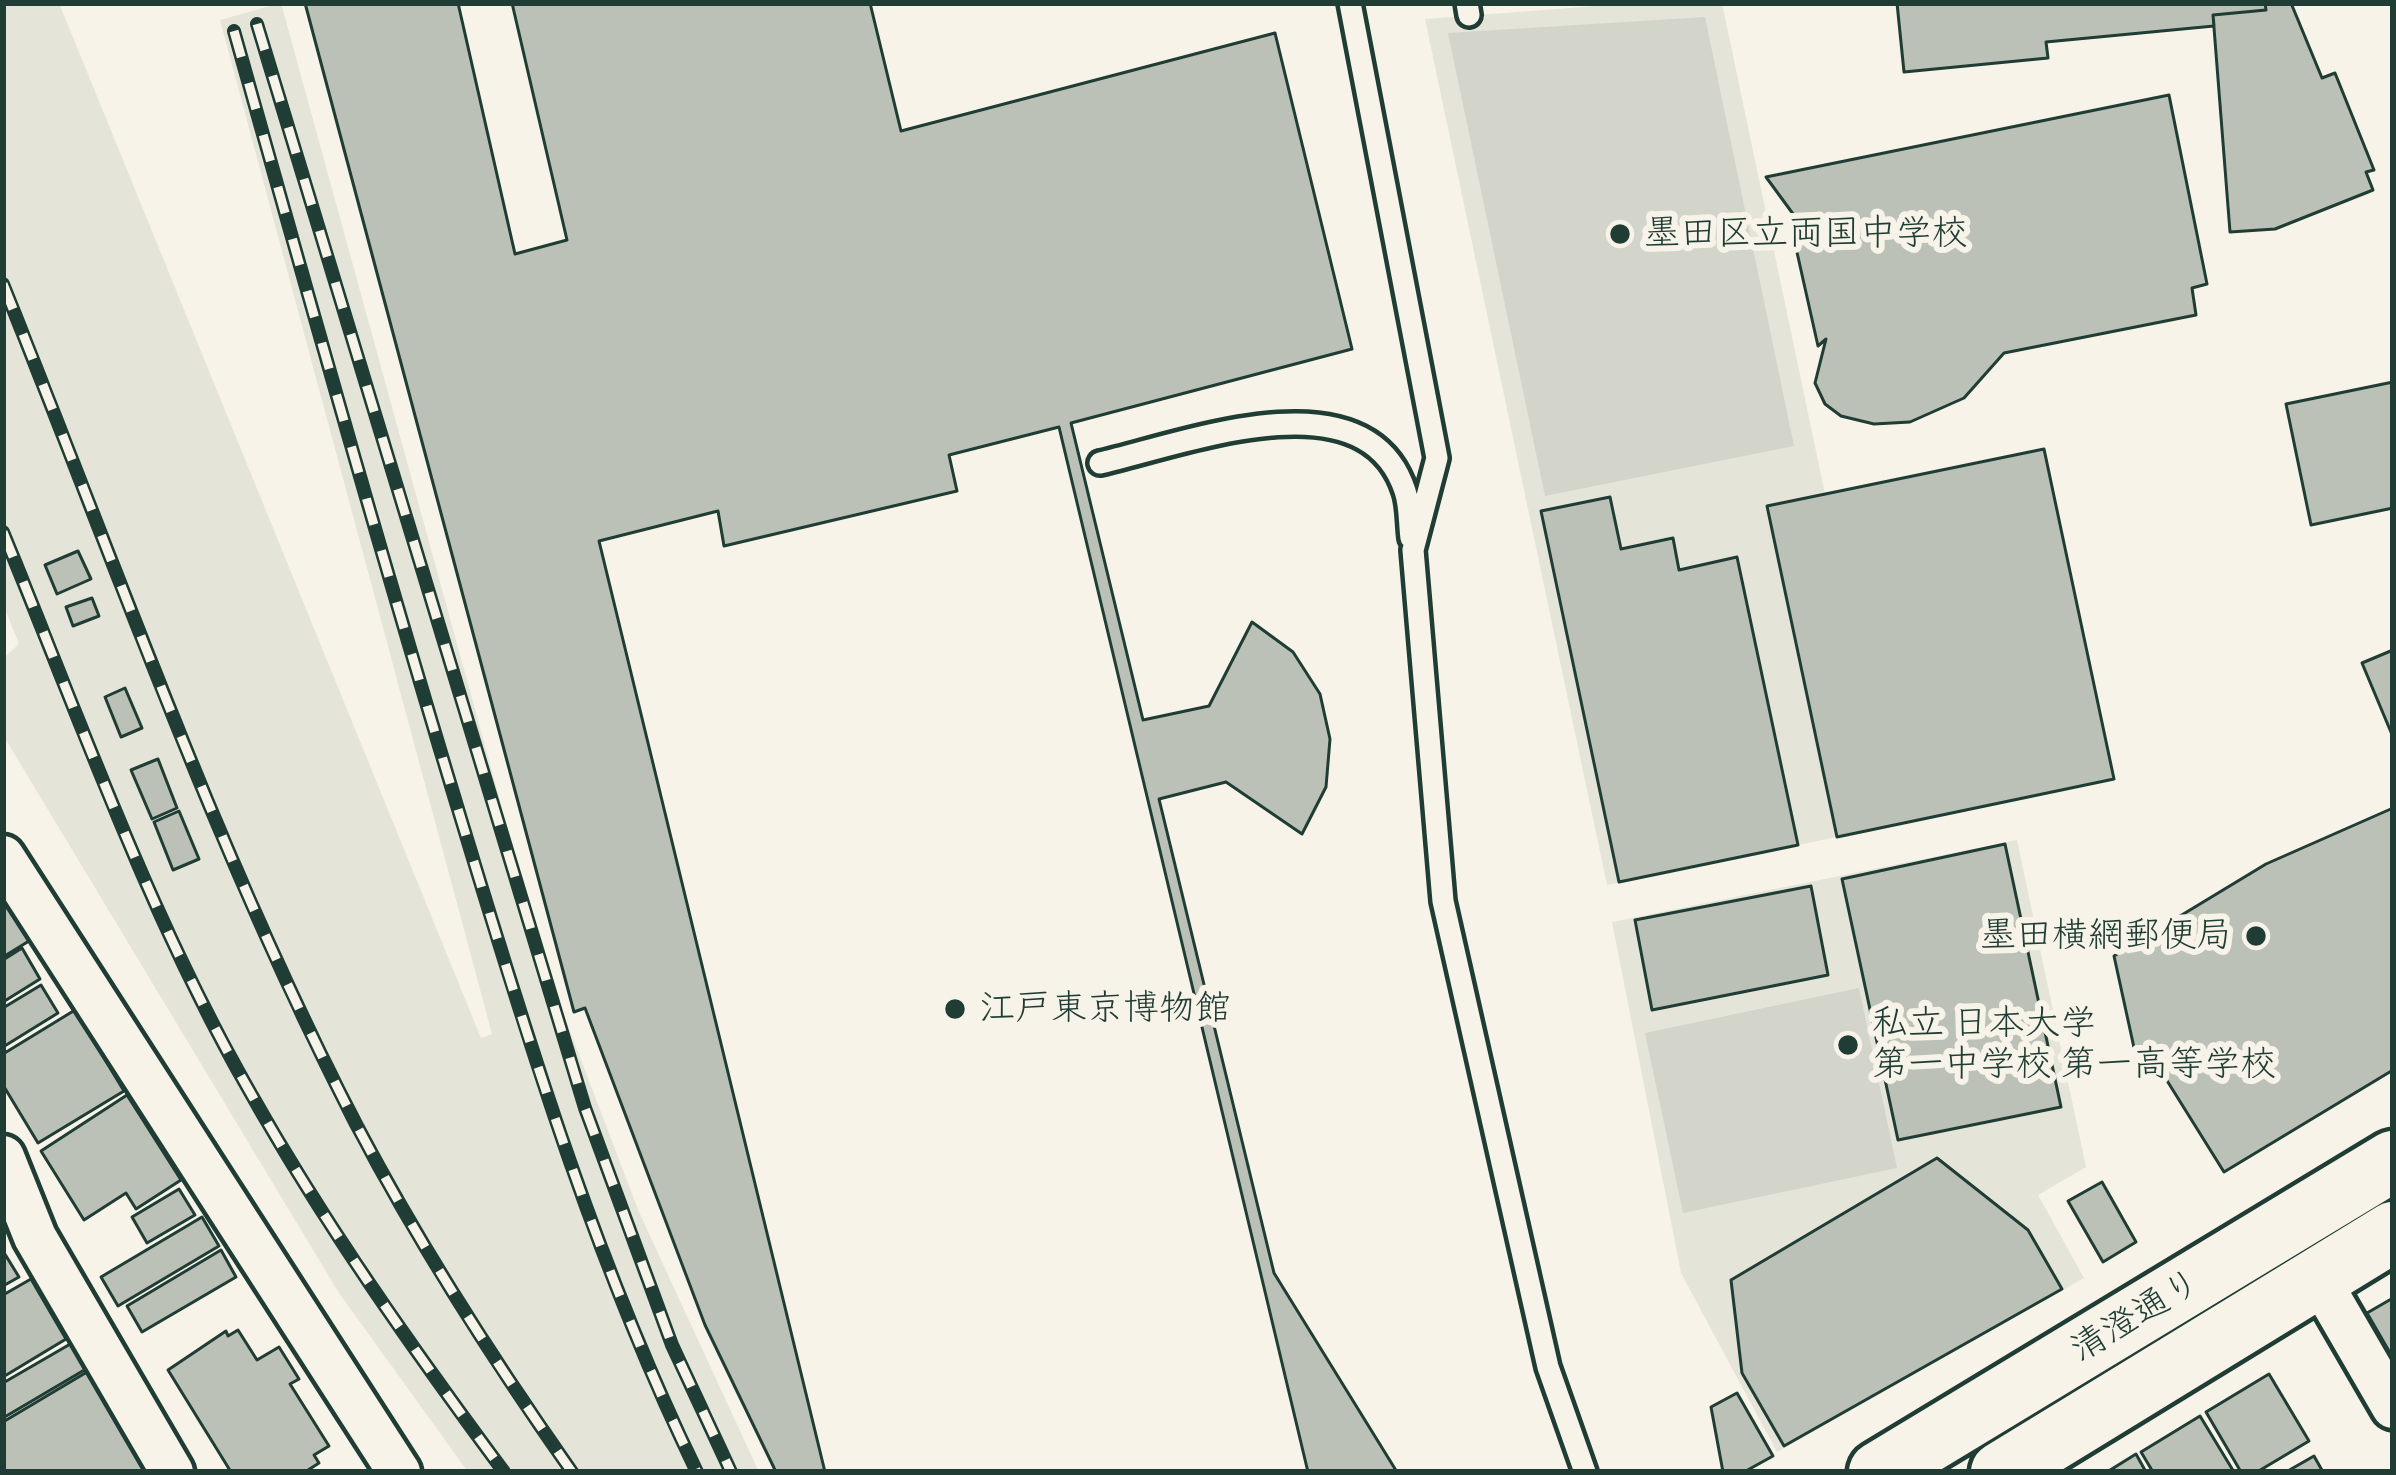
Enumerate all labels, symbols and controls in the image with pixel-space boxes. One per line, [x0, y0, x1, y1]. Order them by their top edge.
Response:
place label: 墨田区立両国中学校 [1644, 212, 1968, 256]
marker: 墨田区立両国中学校 [1607, 221, 1633, 247]
place label: 墨田横網郵便局 [1980, 914, 2232, 958]
marker: 墨田横網郵便局 [2243, 923, 2269, 949]
place label: 江戸東京博物館 [979, 987, 1231, 1031]
marker: 江戸東京博物館 [942, 996, 968, 1022]
place label: 私立 日本大学 第一中学校 第一高等学校 [1872, 1002, 2277, 1087]
marker: 私立 日本大学 第一中学校 第一高等学校 [1835, 1032, 1861, 1058]
street label: 清澄通り [2063, 1260, 2209, 1372]

